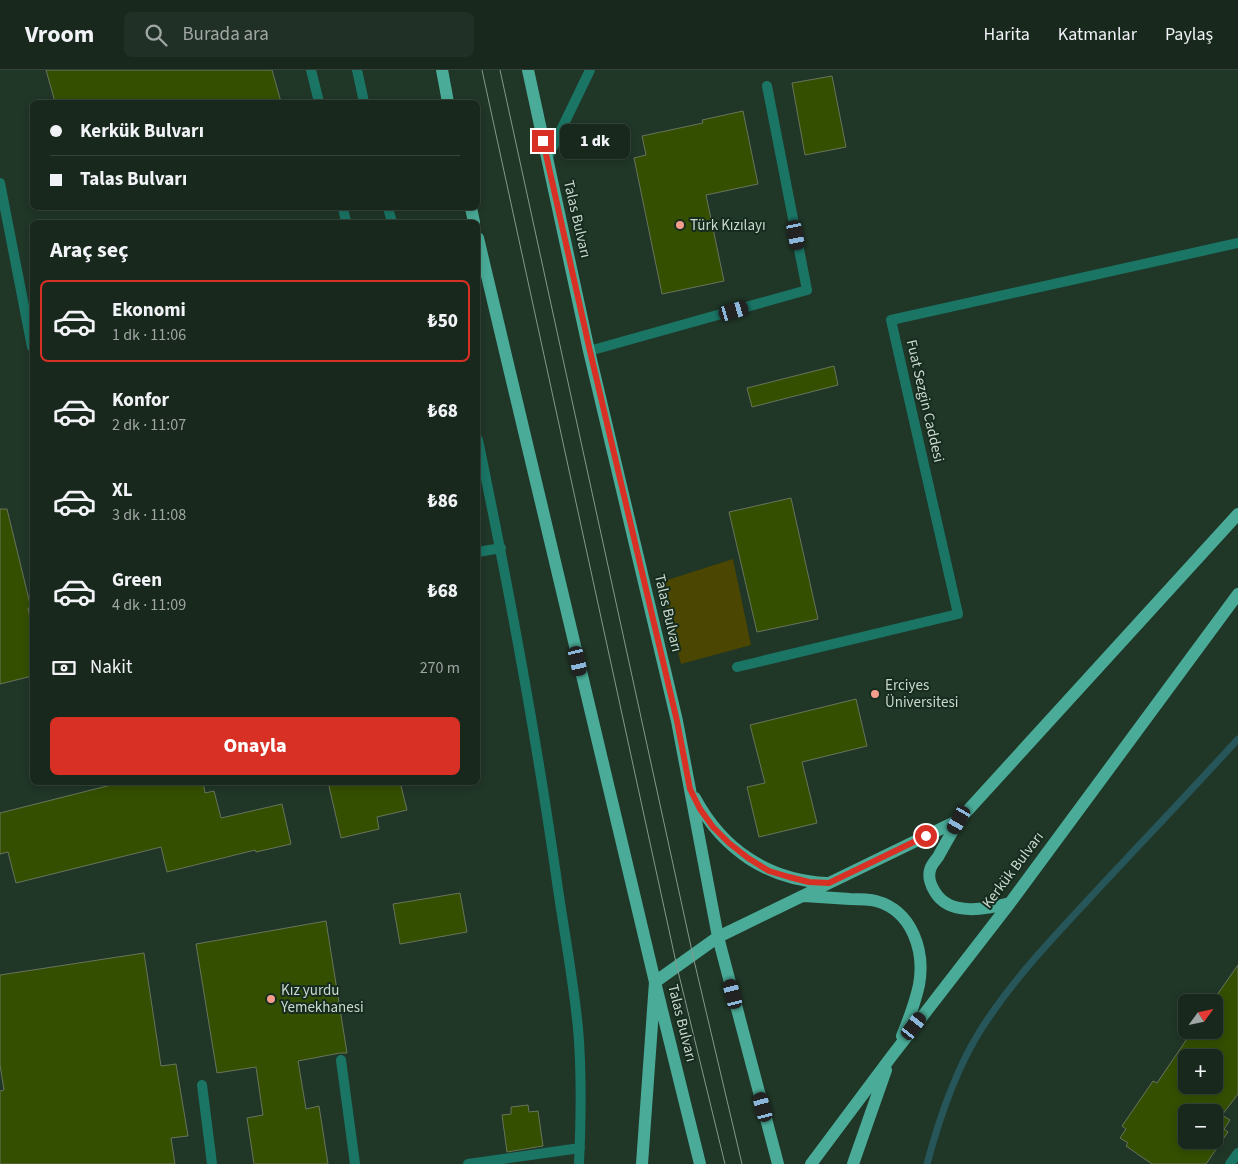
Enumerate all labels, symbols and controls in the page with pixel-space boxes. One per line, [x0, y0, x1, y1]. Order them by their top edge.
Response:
search box [124, 12, 474, 57]
text: Vroom [25, 17, 94, 52]
icon: search [142, 21, 170, 49]
text: Burada ara [182, 21, 269, 48]
text: Harita [984, 22, 1030, 47]
text: Katmanlar [1058, 22, 1137, 47]
text: Paylaş [1165, 22, 1213, 47]
text: Kerkük Bulvarı [80, 118, 204, 145]
callout: 1 dk [560, 124, 630, 158]
route end [532, 130, 554, 152]
text: 1 dk [580, 130, 610, 152]
text: Talas Bulvarı [80, 166, 187, 193]
street label: Talas Bulvarı [558, 178, 596, 260]
place label: Türk Kızılayı [690, 215, 766, 236]
marker: Türk Kızılayı [674, 219, 686, 231]
car [785, 219, 806, 251]
text: Araç seç [50, 234, 128, 266]
text: Ekonomi [112, 297, 186, 324]
icon: car [52, 299, 97, 344]
car [717, 300, 750, 322]
text: ₺50 [428, 308, 458, 335]
text: 1 dk · 11:06 [112, 324, 186, 346]
street label: Fuat Sezgin Caddesi [901, 338, 949, 464]
text: Konfor [112, 387, 169, 414]
icon: car [52, 389, 97, 434]
text: ₺68 [428, 398, 458, 425]
text: 2 dk · 11:07 [112, 414, 186, 436]
text: XL [112, 477, 133, 504]
icon: car [52, 479, 97, 524]
text: ₺86 [428, 488, 458, 515]
text: 3 dk · 11:08 [112, 504, 186, 526]
text: Green [112, 567, 162, 594]
icon: car [52, 569, 97, 614]
street label: Talas Bulvarı [649, 572, 687, 654]
text: ₺68 [428, 578, 458, 605]
text: 4 dk · 11:09 [112, 594, 186, 616]
car [567, 645, 588, 677]
icon: cash [50, 654, 78, 682]
text: Nakit [90, 654, 132, 681]
text: 270 m [420, 657, 460, 679]
place label: Erciyes Üniversitesi [885, 675, 958, 713]
marker: Erciyes Üniversitesi [869, 688, 881, 700]
button: Onayla [50, 717, 460, 775]
car [945, 803, 972, 837]
route start [915, 825, 937, 847]
street label: Kerkük Bulvarı [977, 827, 1049, 913]
car [722, 978, 743, 1010]
place label: Kız yurdu Yemekhanesi [280, 980, 364, 1018]
street label: Talas Bulvarı [662, 982, 702, 1064]
marker: Kız yurdu Yemekhanesi [265, 993, 277, 1005]
north arrow [1178, 994, 1222, 1039]
map controls [1178, 994, 1223, 1149]
car [898, 1010, 929, 1042]
button: + [1178, 1049, 1223, 1094]
car [751, 1091, 774, 1123]
button: − [1178, 1104, 1223, 1149]

